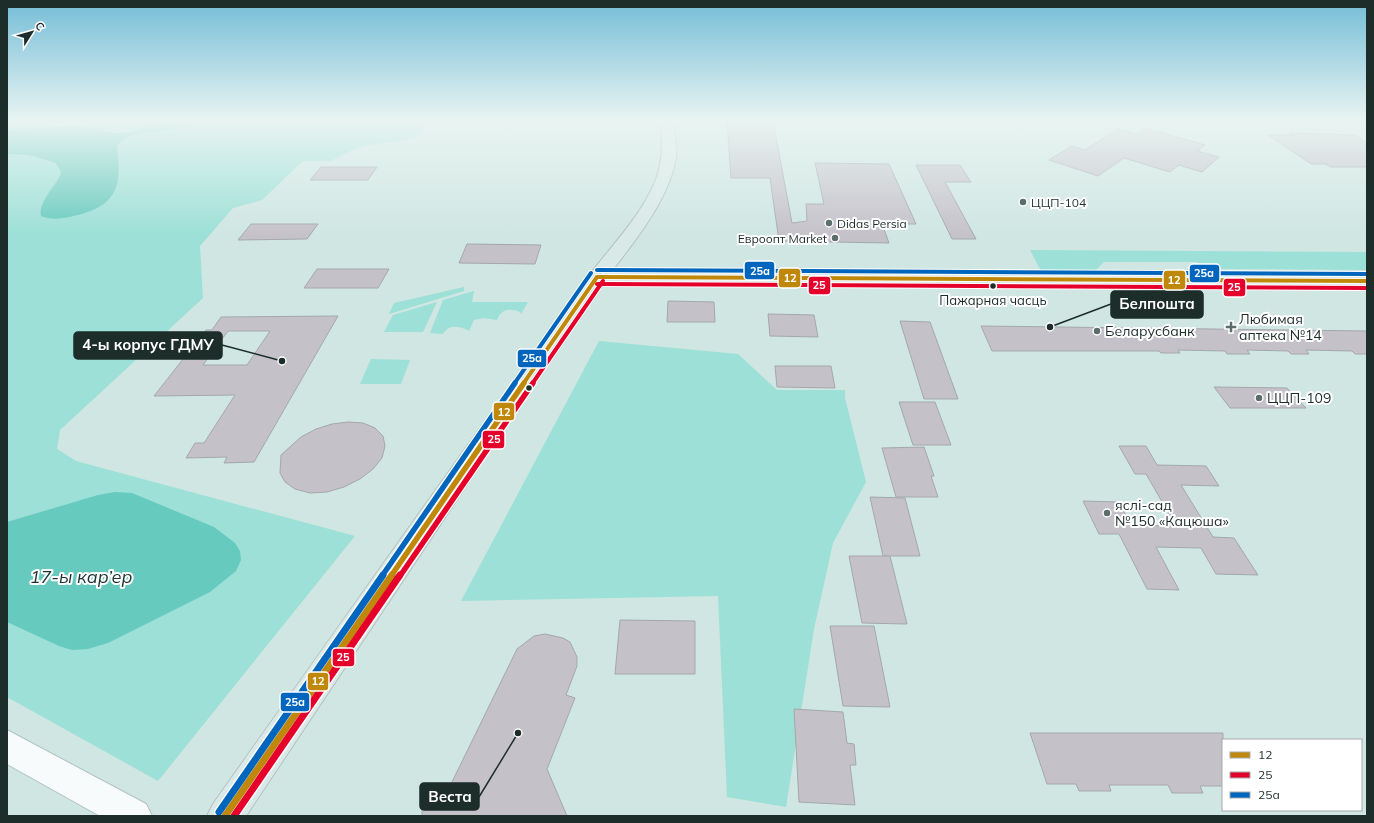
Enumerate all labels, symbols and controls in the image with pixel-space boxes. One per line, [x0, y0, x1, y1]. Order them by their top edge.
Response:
north arrow [12, 12, 52, 52]
text: С [32, 19, 48, 34]
place label: ЦЦП-104 [1031, 195, 1086, 210]
marker: ЦЦП-104 [1018, 197, 1028, 207]
place label: Didas Persia [837, 216, 907, 231]
marker: Didas Persia [824, 218, 834, 228]
place label: Евроопт Market [738, 231, 827, 246]
marker: Евроопт Market [830, 233, 840, 243]
line badge: 25а [744, 261, 775, 280]
text: 25а [750, 264, 770, 278]
line badge: 25а [1189, 264, 1220, 283]
text: 25а [1194, 266, 1214, 280]
line badge: 12 [778, 268, 801, 288]
line badge: 12 [1163, 270, 1186, 290]
text: 12 [783, 271, 797, 285]
text: 12 [1167, 273, 1181, 287]
line badge: 25 [808, 276, 831, 295]
text: 25 [812, 278, 826, 292]
line badge: 25 [1223, 278, 1246, 297]
text: 25 [1227, 280, 1241, 294]
marker: Пажарная часць [988, 281, 998, 291]
callout: Белпошта [1111, 291, 1203, 318]
place label: Пажарная часць [939, 292, 1047, 308]
text: Белпошта [1119, 294, 1195, 313]
place label: Любимая аптека №14 [1239, 310, 1322, 344]
place label: Беларусбанк [1105, 322, 1195, 340]
marker: Любимая аптека №14 [1226, 322, 1236, 332]
marker: Беларусбанк [1092, 326, 1102, 336]
callout: 4-ы корпус ГДМУ [74, 332, 222, 359]
text: 4-ы корпус ГДМУ [82, 335, 215, 354]
line badge: 25а [517, 349, 547, 368]
text: 25а [522, 351, 542, 365]
unlabelled marker [524, 383, 534, 393]
place label: ЦЦП-109 [1267, 389, 1331, 407]
marker: ЦЦП-109 [1254, 393, 1264, 403]
line badge: 12 [493, 402, 515, 421]
text: 12 [497, 405, 511, 419]
line badge: 25 [482, 430, 505, 449]
text: 25 [487, 432, 501, 446]
place label: яслі-сад №150 «Кацюша» [1115, 496, 1229, 530]
marker: яслі-сад №150 «Кацюша» [1102, 508, 1112, 518]
water label: 17-ы кар’ер [30, 565, 132, 588]
line badge: 25 [332, 648, 355, 667]
text: 25 [336, 650, 350, 664]
line badge: 12 [307, 672, 329, 691]
text: 12 [311, 674, 325, 688]
line badge: 25а [280, 692, 310, 712]
text: 25а [285, 695, 305, 709]
legend [1222, 739, 1362, 811]
text: 12 [1258, 747, 1272, 762]
text: 25 [1258, 767, 1272, 782]
callout: Веста [420, 783, 479, 810]
text: Веста [428, 787, 472, 806]
text: 25а [1258, 787, 1280, 802]

